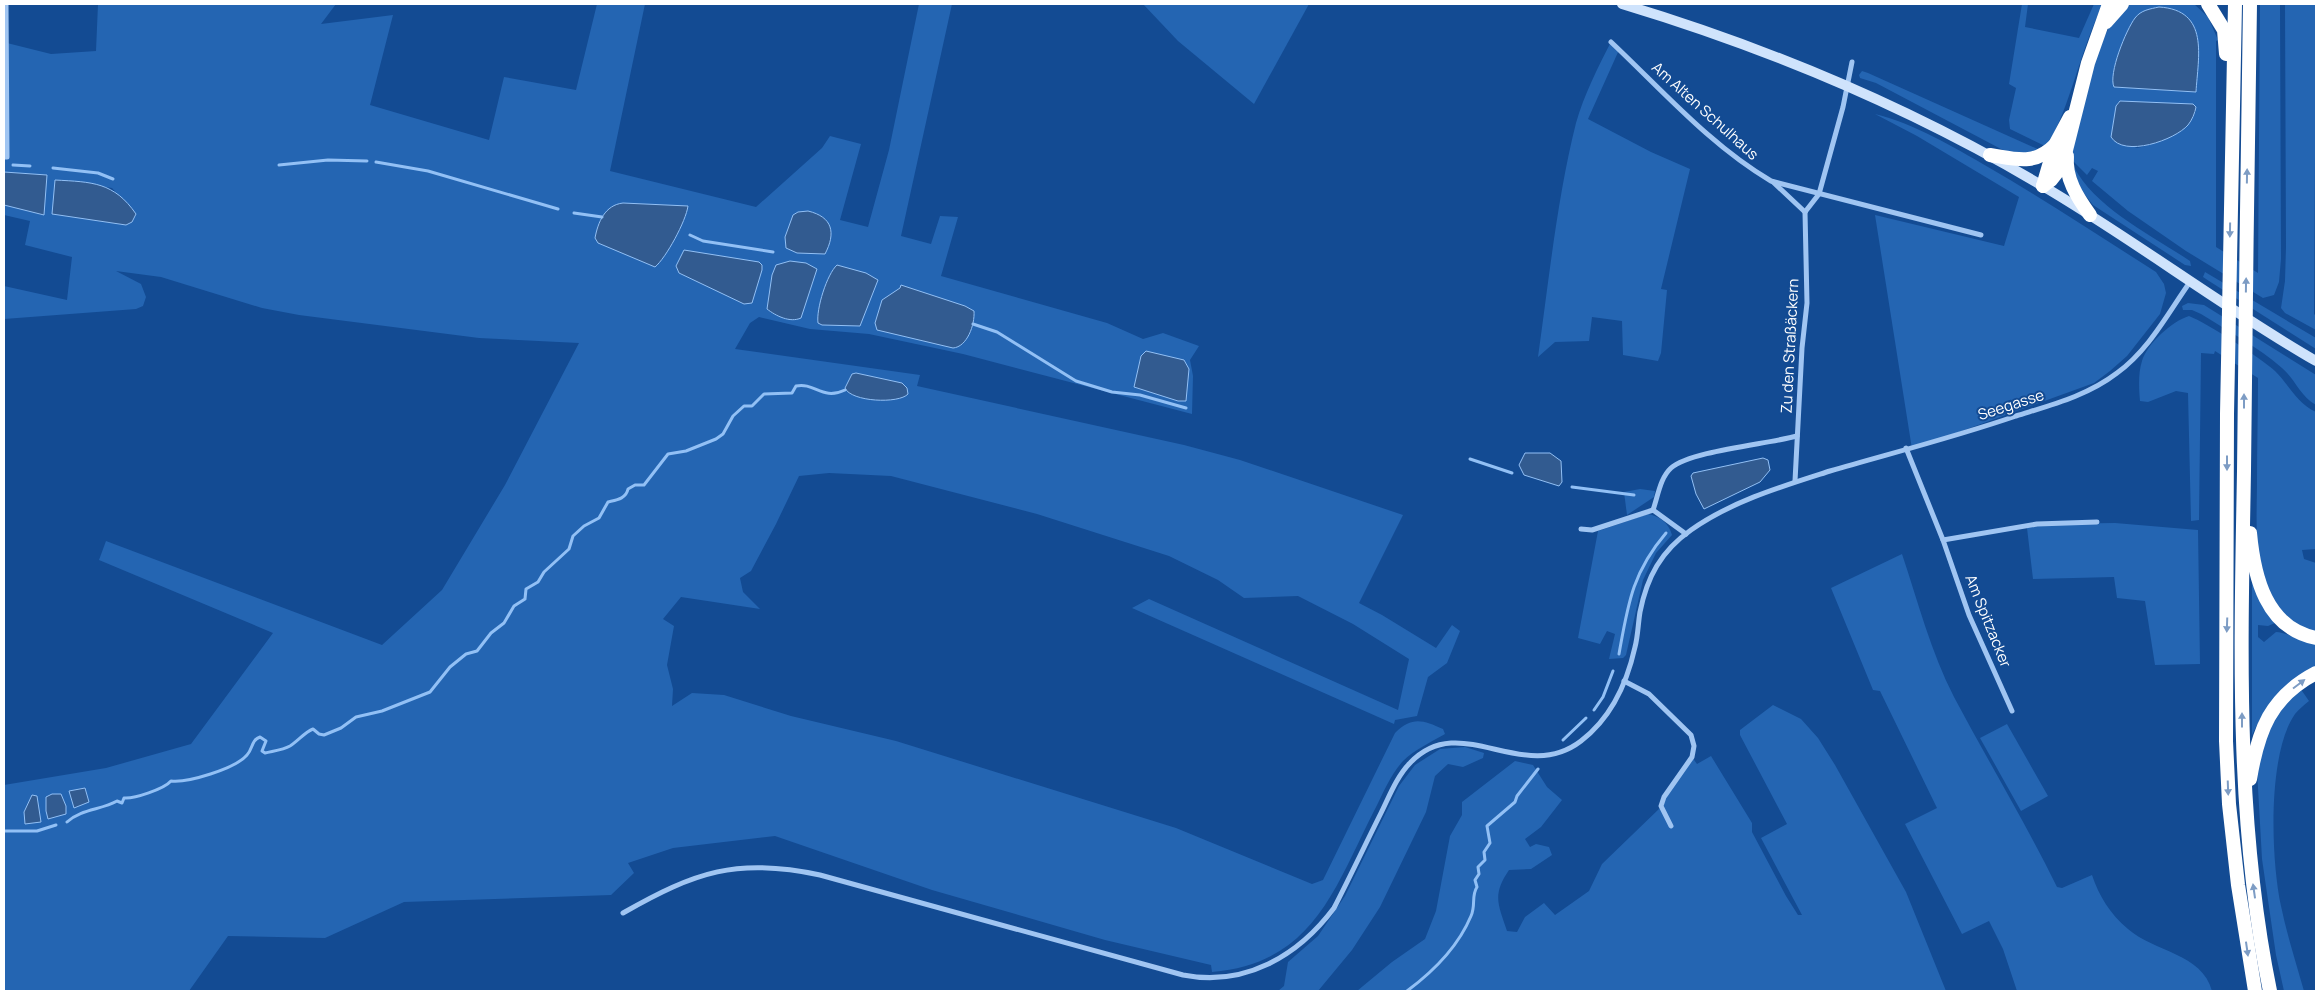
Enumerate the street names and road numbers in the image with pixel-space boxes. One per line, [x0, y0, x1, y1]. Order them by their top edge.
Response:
street label: Am Alten Schulhaus [1647, 57, 1763, 164]
street label: Zu den Straßäckern [1775, 278, 1804, 414]
street label: Seegasse [1975, 384, 2047, 425]
street label: Am Spitzacker [1960, 571, 2017, 671]

